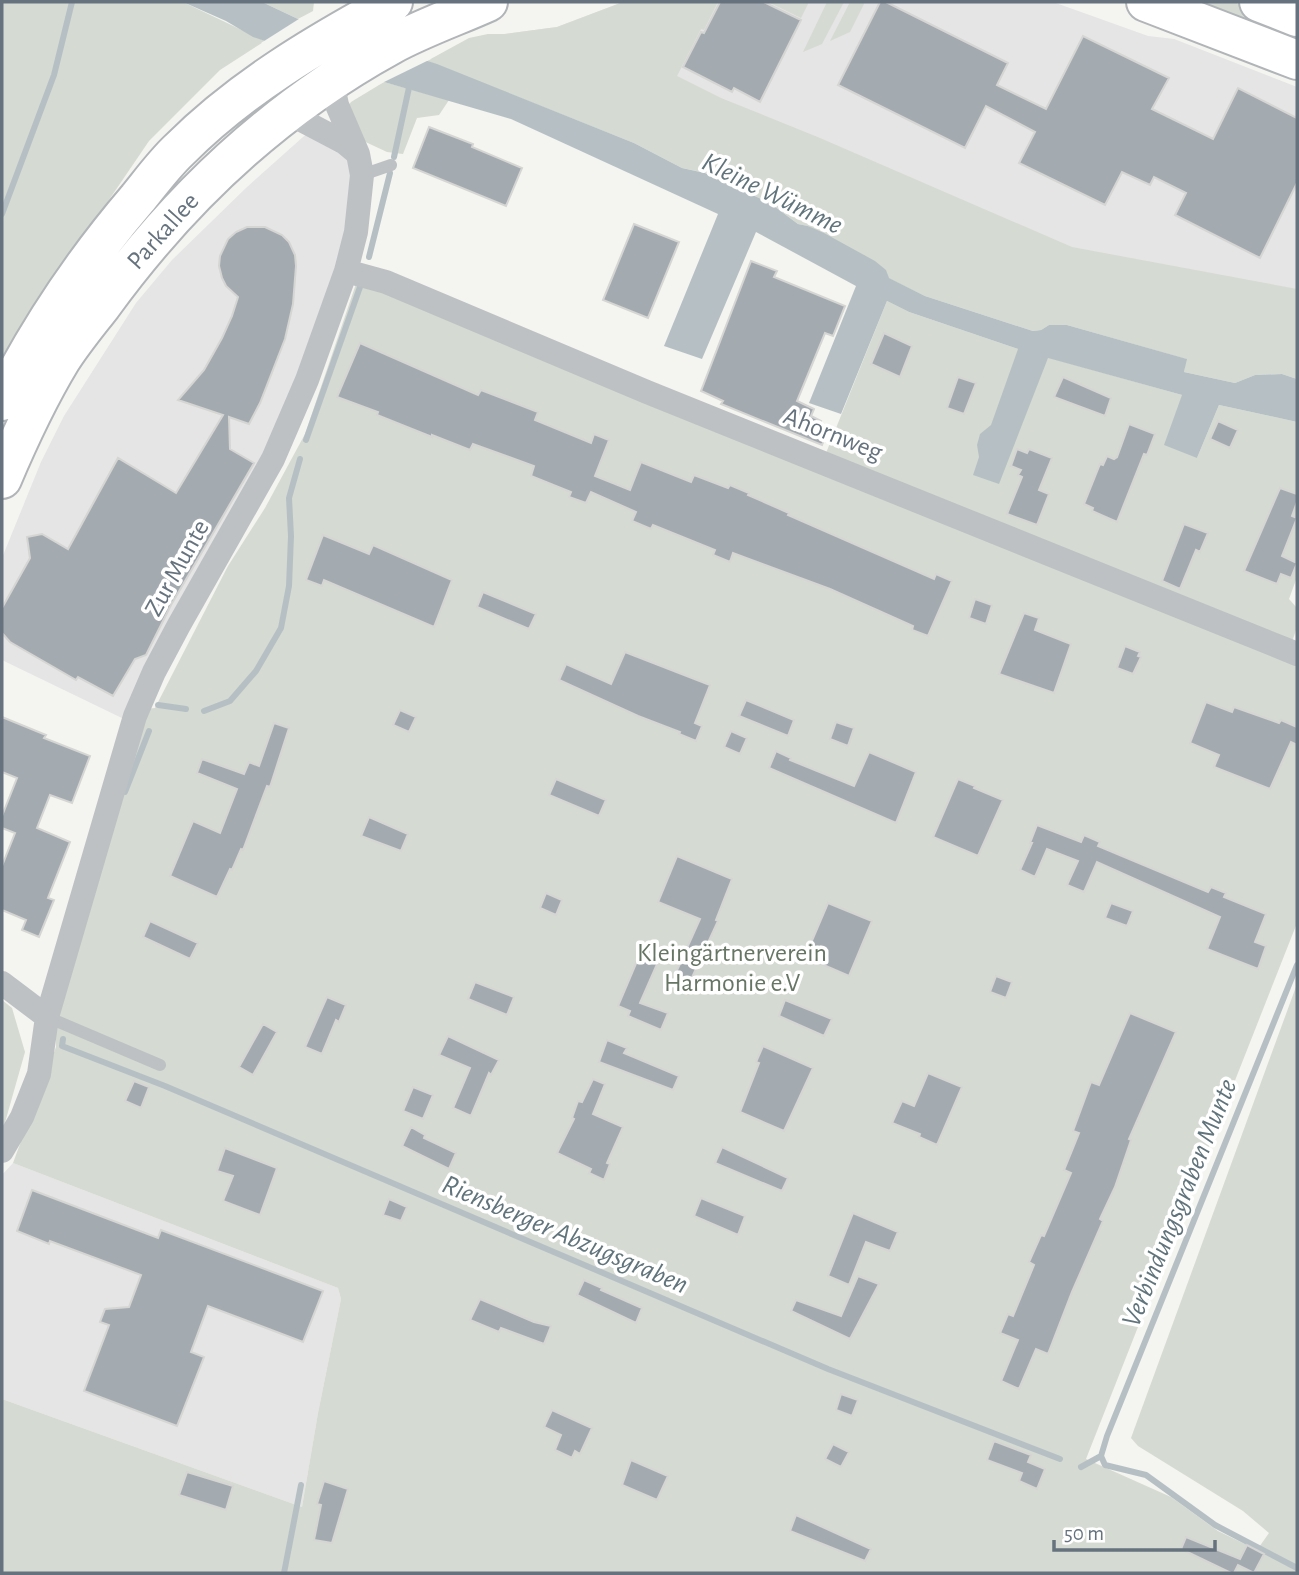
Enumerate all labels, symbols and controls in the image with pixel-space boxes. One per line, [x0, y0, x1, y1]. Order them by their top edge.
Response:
water label: Kleine Wümme [697, 148, 847, 240]
street label: Parkallee [122, 188, 204, 274]
street label: Ahornweg [780, 402, 886, 466]
street label: Zur Munte [140, 516, 214, 620]
park label: Kleingärtnerverein Harmonie e.V [637, 940, 827, 996]
water label: Verbindungsgraben Munte [1117, 1075, 1243, 1331]
water label: Riensberger Abzugsgraben [438, 1171, 692, 1299]
scale bar [1054, 1508, 1215, 1552]
text: 50 m [1064, 1523, 1104, 1544]

